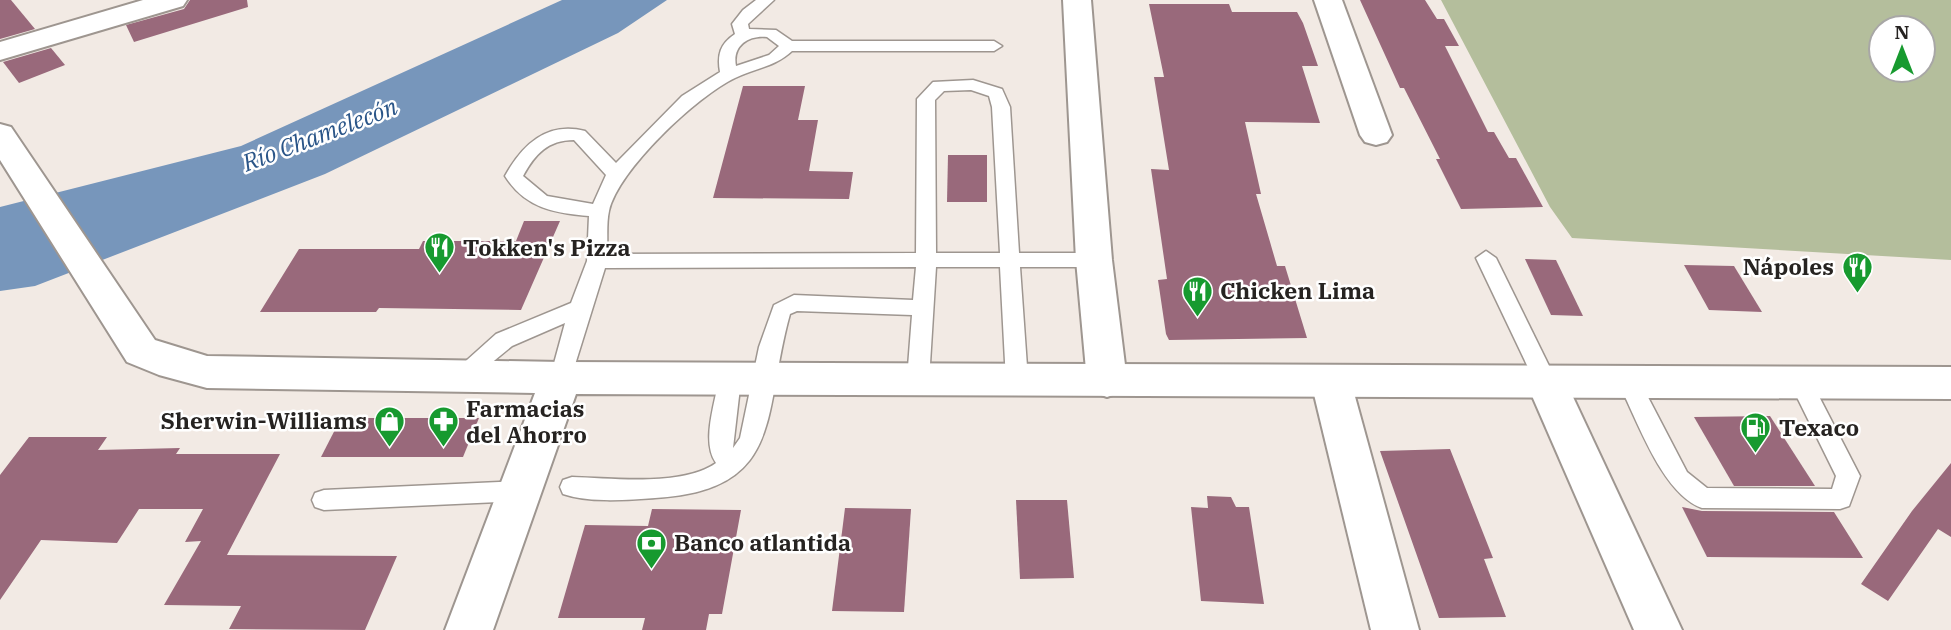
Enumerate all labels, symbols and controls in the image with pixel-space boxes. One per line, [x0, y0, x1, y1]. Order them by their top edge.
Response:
north arrow [1867, 14, 1937, 84]
text: N [1894, 20, 1910, 44]
water label: Río Chamelecón [237, 90, 402, 179]
restaurant icon: Tokken's Pizza [423, 231, 457, 275]
place label: Tokken's Pizza [463, 232, 631, 262]
restaurant icon: Nápoles [1840, 250, 1874, 294]
place label: Nápoles [1743, 251, 1834, 281]
restaurant icon: Chicken Lima [1180, 274, 1214, 318]
place label: Chicken Lima [1220, 275, 1375, 305]
place label: Farmacias del Ahorro [466, 393, 587, 449]
shop icon: Sherwin-Williams [373, 404, 407, 448]
place label: Sherwin-Williams [161, 405, 367, 435]
pharmacy icon: Farmacias del Ahorro [426, 405, 460, 449]
fuel station icon: Texaco [1739, 411, 1773, 455]
place label: Texaco [1779, 412, 1859, 442]
bank icon: Banco atlantida [634, 526, 668, 570]
place label: Banco atlantida [674, 527, 851, 557]

